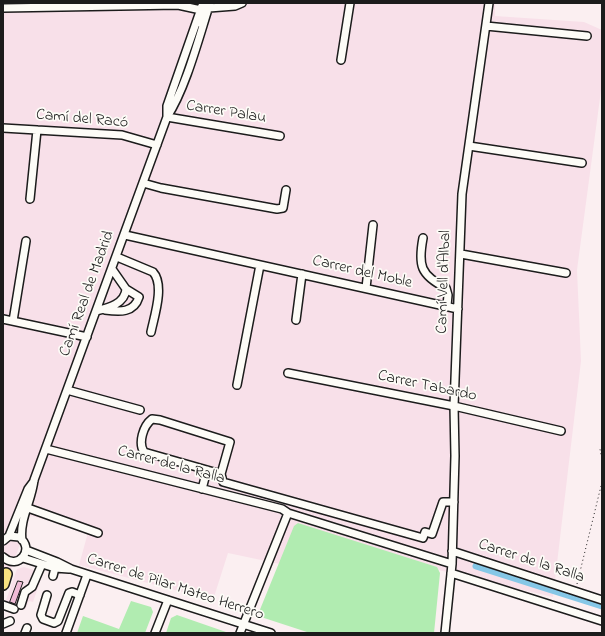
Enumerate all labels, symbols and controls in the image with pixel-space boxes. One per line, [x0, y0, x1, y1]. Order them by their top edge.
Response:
street label: Carrer Palau [185, 97, 267, 129]
street label: Camí del Racó [35, 106, 129, 134]
street label: Camí Real de Madrid [56, 229, 120, 359]
street label: Camí Vell d'Albal [434, 230, 456, 334]
street label: Carrer del Moble [310, 252, 414, 294]
street label: Carrer Tabardo [376, 367, 478, 407]
street label: Carrer de la Ralla [115, 442, 227, 490]
street label: Carrer de la Ralla [476, 536, 586, 588]
street label: Carrer de Pilar Mateo Herrero [84, 550, 266, 626]

